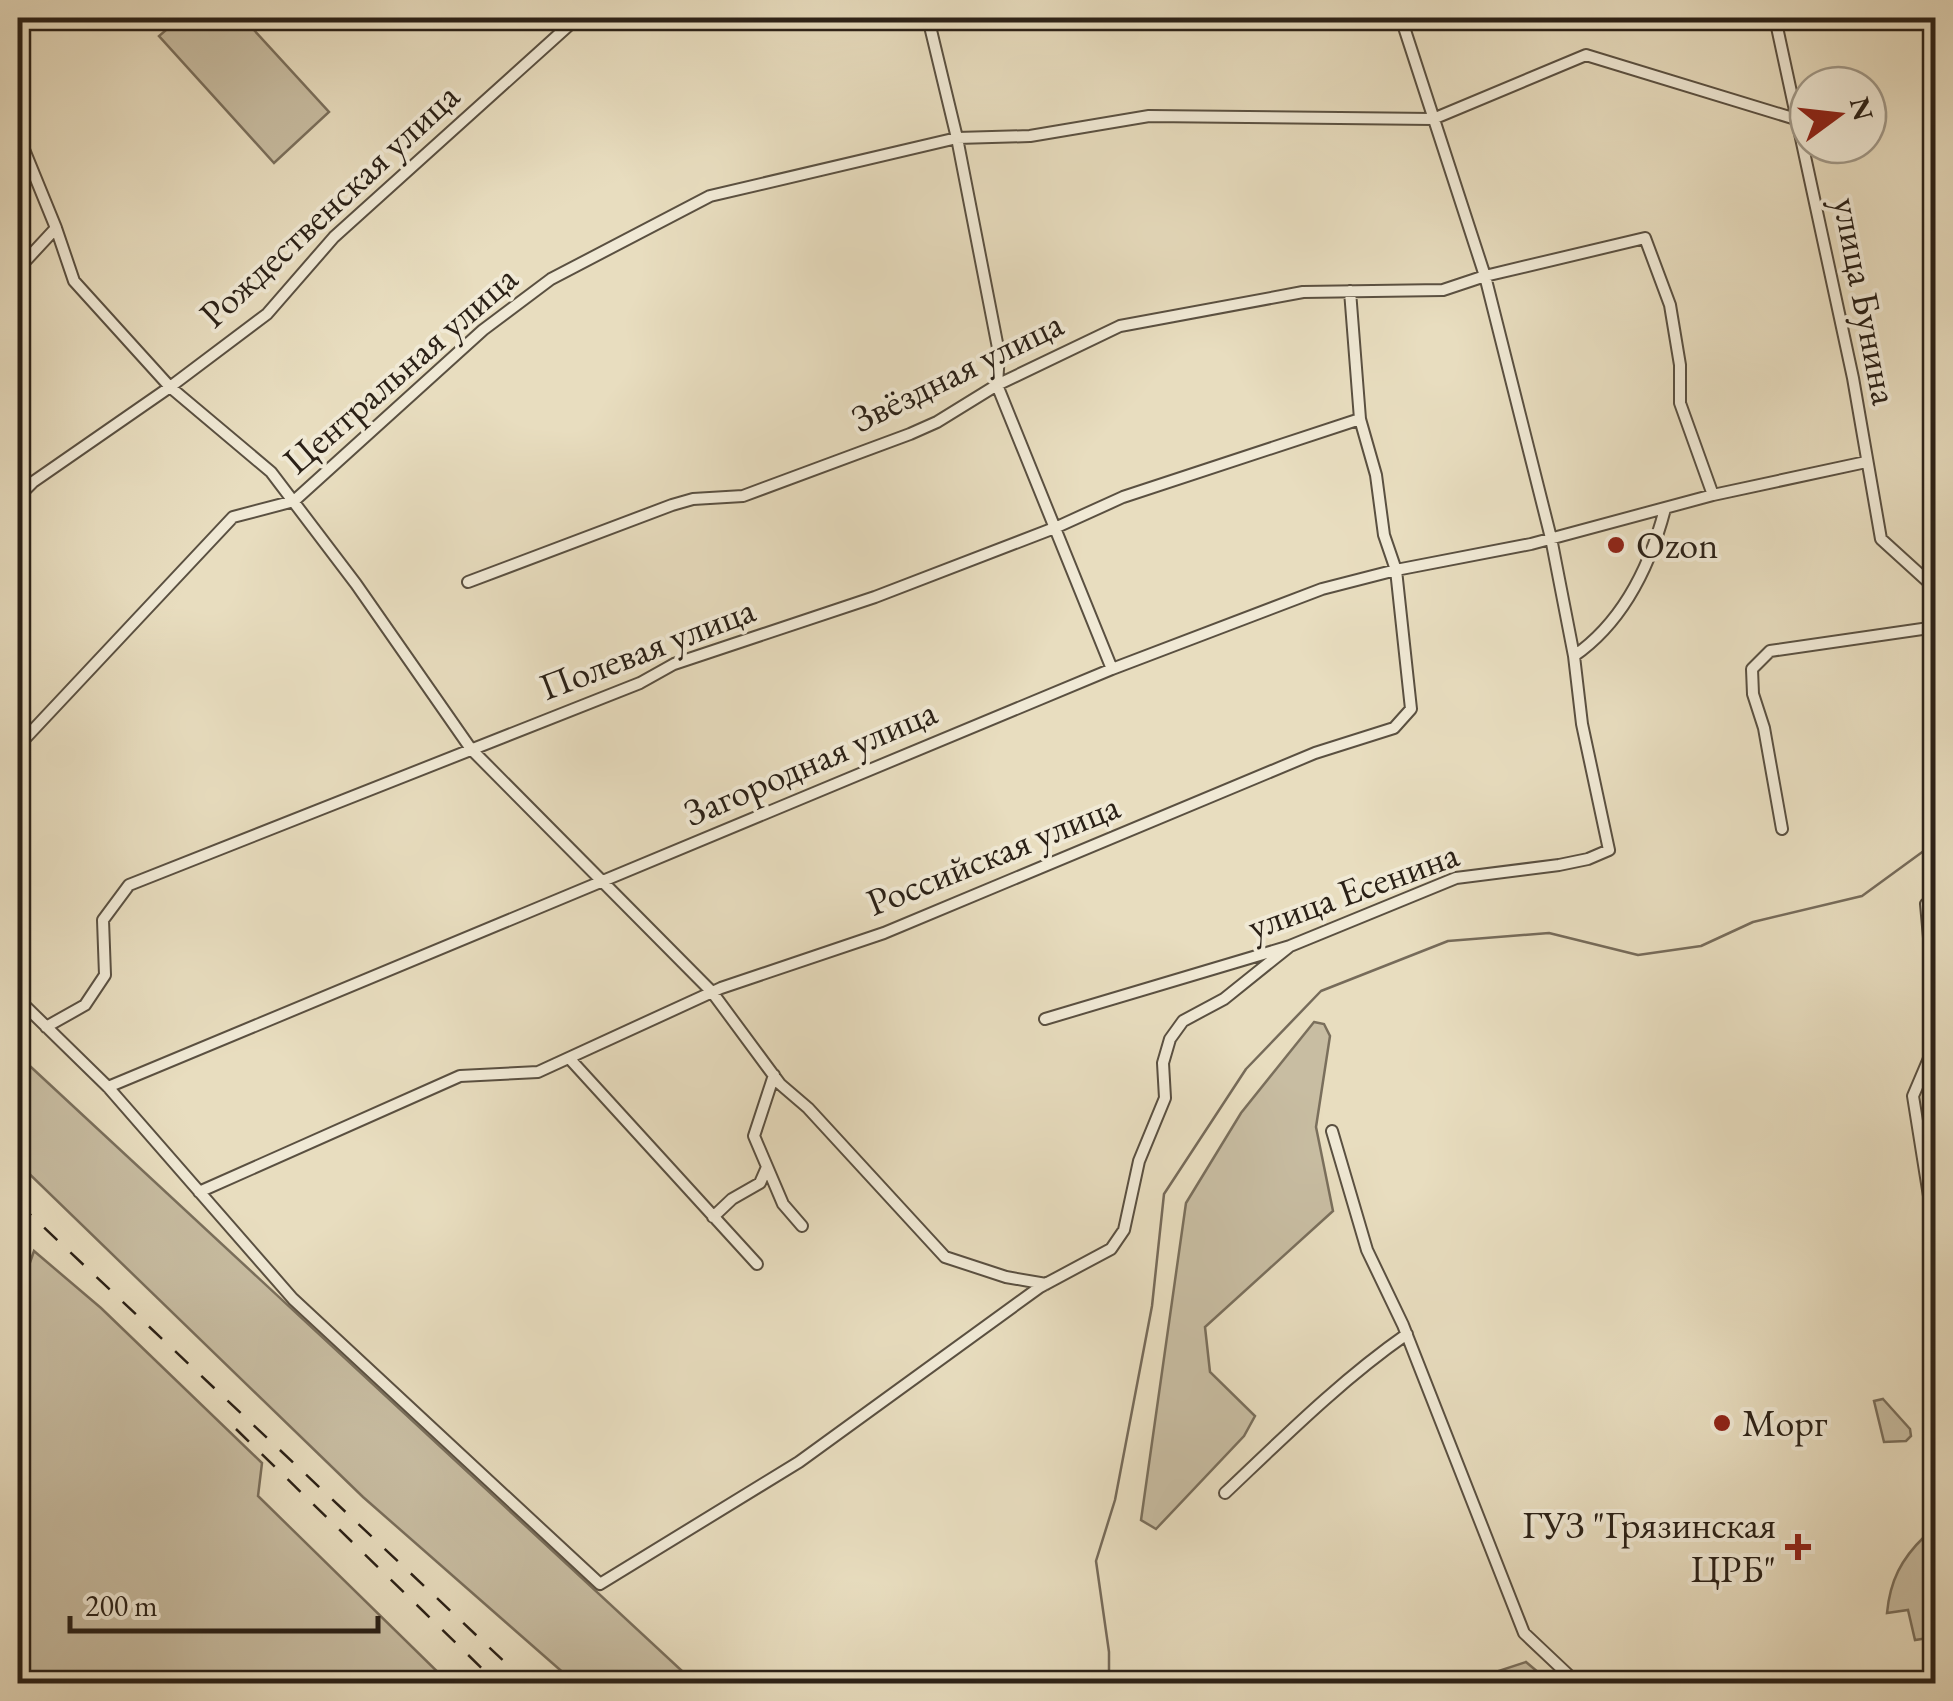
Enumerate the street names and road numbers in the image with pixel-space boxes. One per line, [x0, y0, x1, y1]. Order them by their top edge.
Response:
street label: Рождественская улица [188, 71, 470, 338]
street label: улица Бунина [1822, 193, 1911, 410]
street label: Центральная улица [272, 253, 528, 484]
street label: Звёздная улица [843, 298, 1072, 443]
street label: Полевая улица [532, 584, 762, 711]
street label: Загородная улица [676, 686, 944, 837]
street label: Российская улица [859, 780, 1127, 927]
street label: улица Есенина [1241, 828, 1466, 950]

